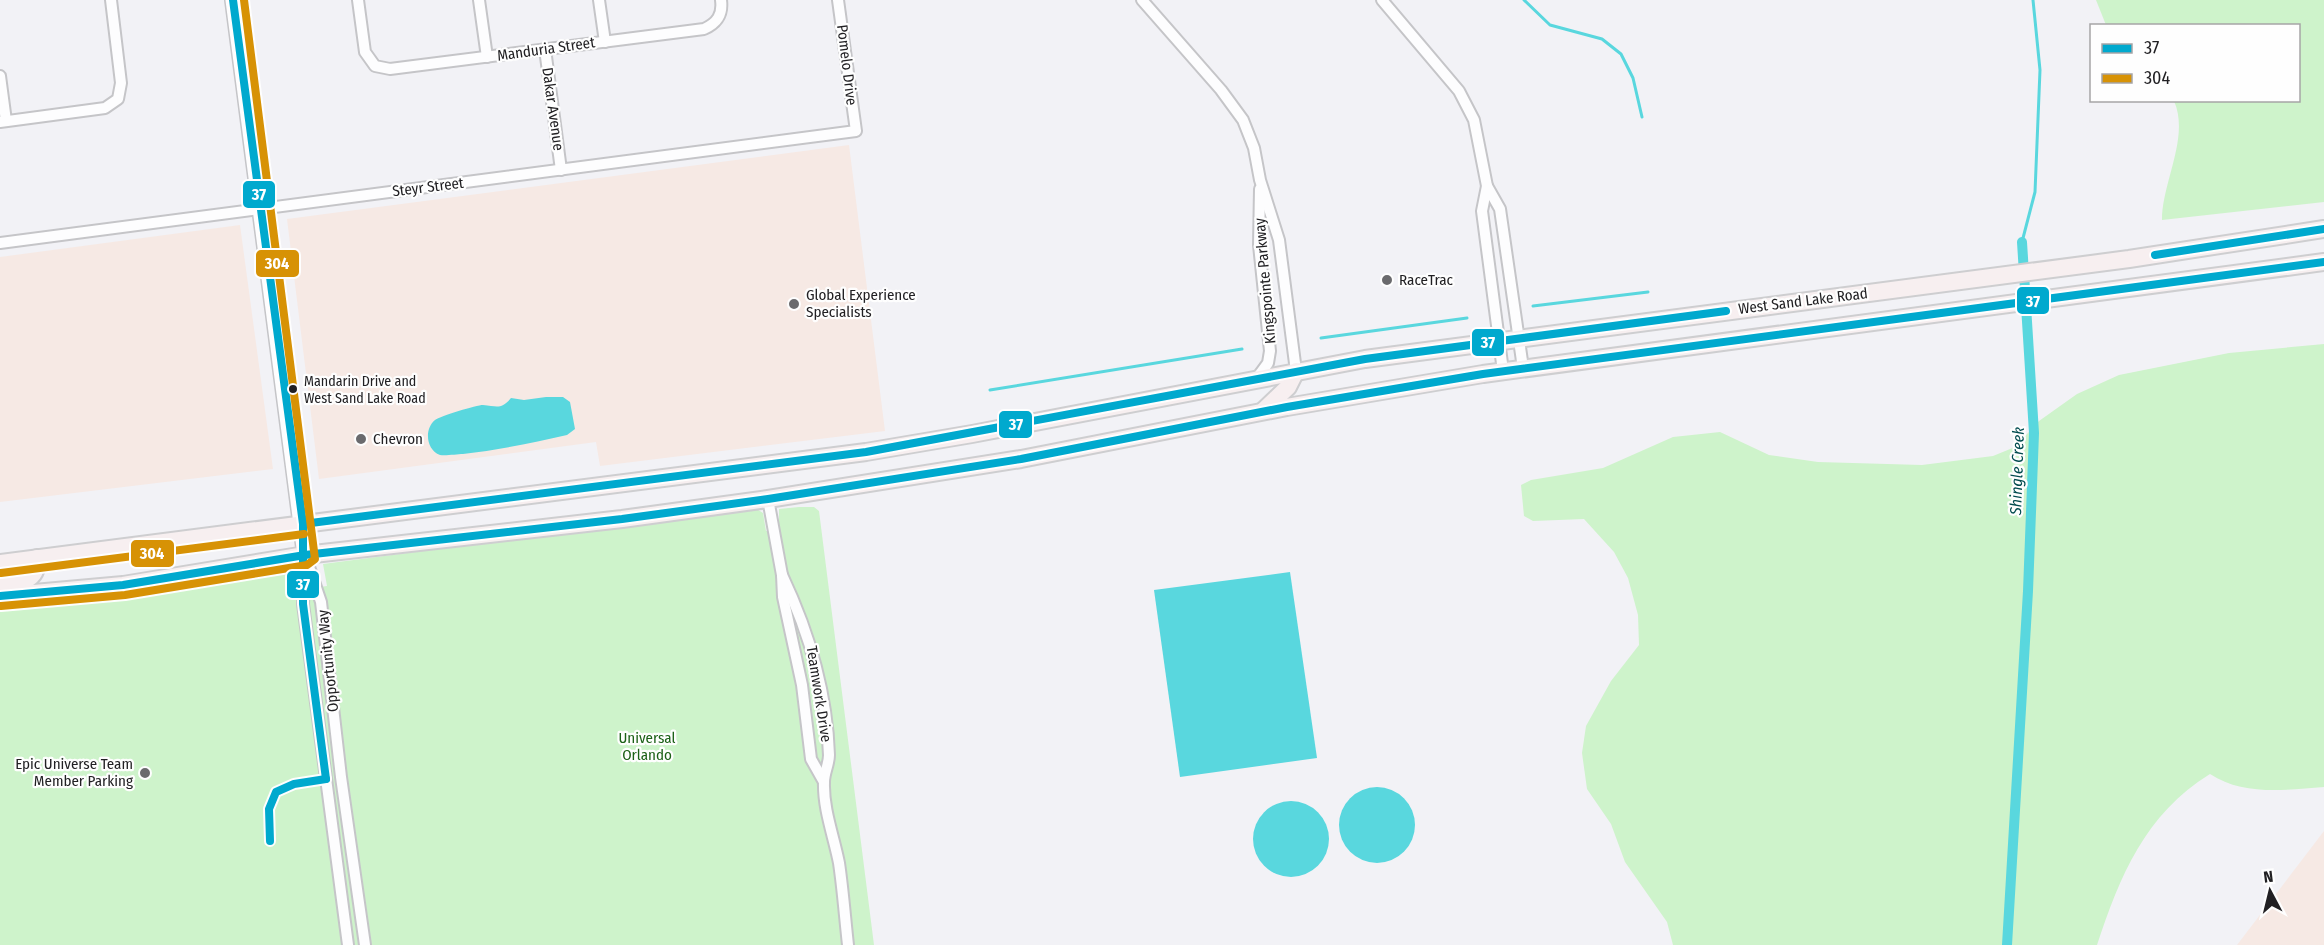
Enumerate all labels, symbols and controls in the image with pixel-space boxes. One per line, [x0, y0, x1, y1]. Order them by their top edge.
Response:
street label: Pomelo Drive [833, 24, 861, 106]
legend [2090, 24, 2300, 102]
street label: Manduria Street [496, 33, 596, 65]
text: 37 [2144, 37, 2159, 59]
street label: Dakar Avenue [538, 66, 568, 152]
text: 304 [2144, 67, 2170, 89]
street label: Steyr Street [391, 174, 465, 200]
line badge: 37 [242, 180, 276, 209]
text: 37 [251, 185, 266, 204]
street label: Kingspointe Parkway [1251, 217, 1279, 345]
line badge: 304 [255, 249, 300, 278]
text: 304 [264, 254, 289, 273]
place label: RaceTrac [1399, 271, 1454, 289]
marker: RaceTrac [1380, 273, 1394, 287]
street label: West Sand Lake Road [1737, 284, 1869, 318]
place label: Global Experience Specialists [806, 286, 916, 321]
line badge: 37 [2016, 286, 2050, 315]
text: 37 [2025, 292, 2040, 311]
marker: Global Experience Specialists [787, 297, 801, 311]
line badge: 37 [1471, 328, 1505, 357]
text: 37 [1480, 333, 1495, 352]
place label: Mandarin Drive and West Sand Lake Road [304, 373, 426, 407]
marker: Mandarin Drive and West Sand Lake Road [287, 383, 299, 395]
line badge: 37 [998, 410, 1033, 439]
text: 37 [1008, 415, 1023, 434]
water label: Shingle Creek [2006, 426, 2028, 516]
place label: Chevron [373, 430, 423, 448]
marker: Chevron [354, 432, 368, 446]
line badge: 304 [130, 539, 175, 568]
text: 304 [139, 544, 164, 563]
line badge: 37 [286, 570, 320, 599]
text: 37 [295, 575, 310, 594]
street label: Opportunity Way [314, 609, 342, 713]
street label: Teamwork Drive [802, 644, 836, 744]
park label: Universal Orlando [618, 729, 676, 764]
place label: Epic Universe Team Member Parking [15, 755, 133, 790]
marker: Epic Universe Team Member Parking [138, 766, 152, 780]
north arrow [2240, 861, 2300, 921]
text: N [2262, 867, 2274, 887]

